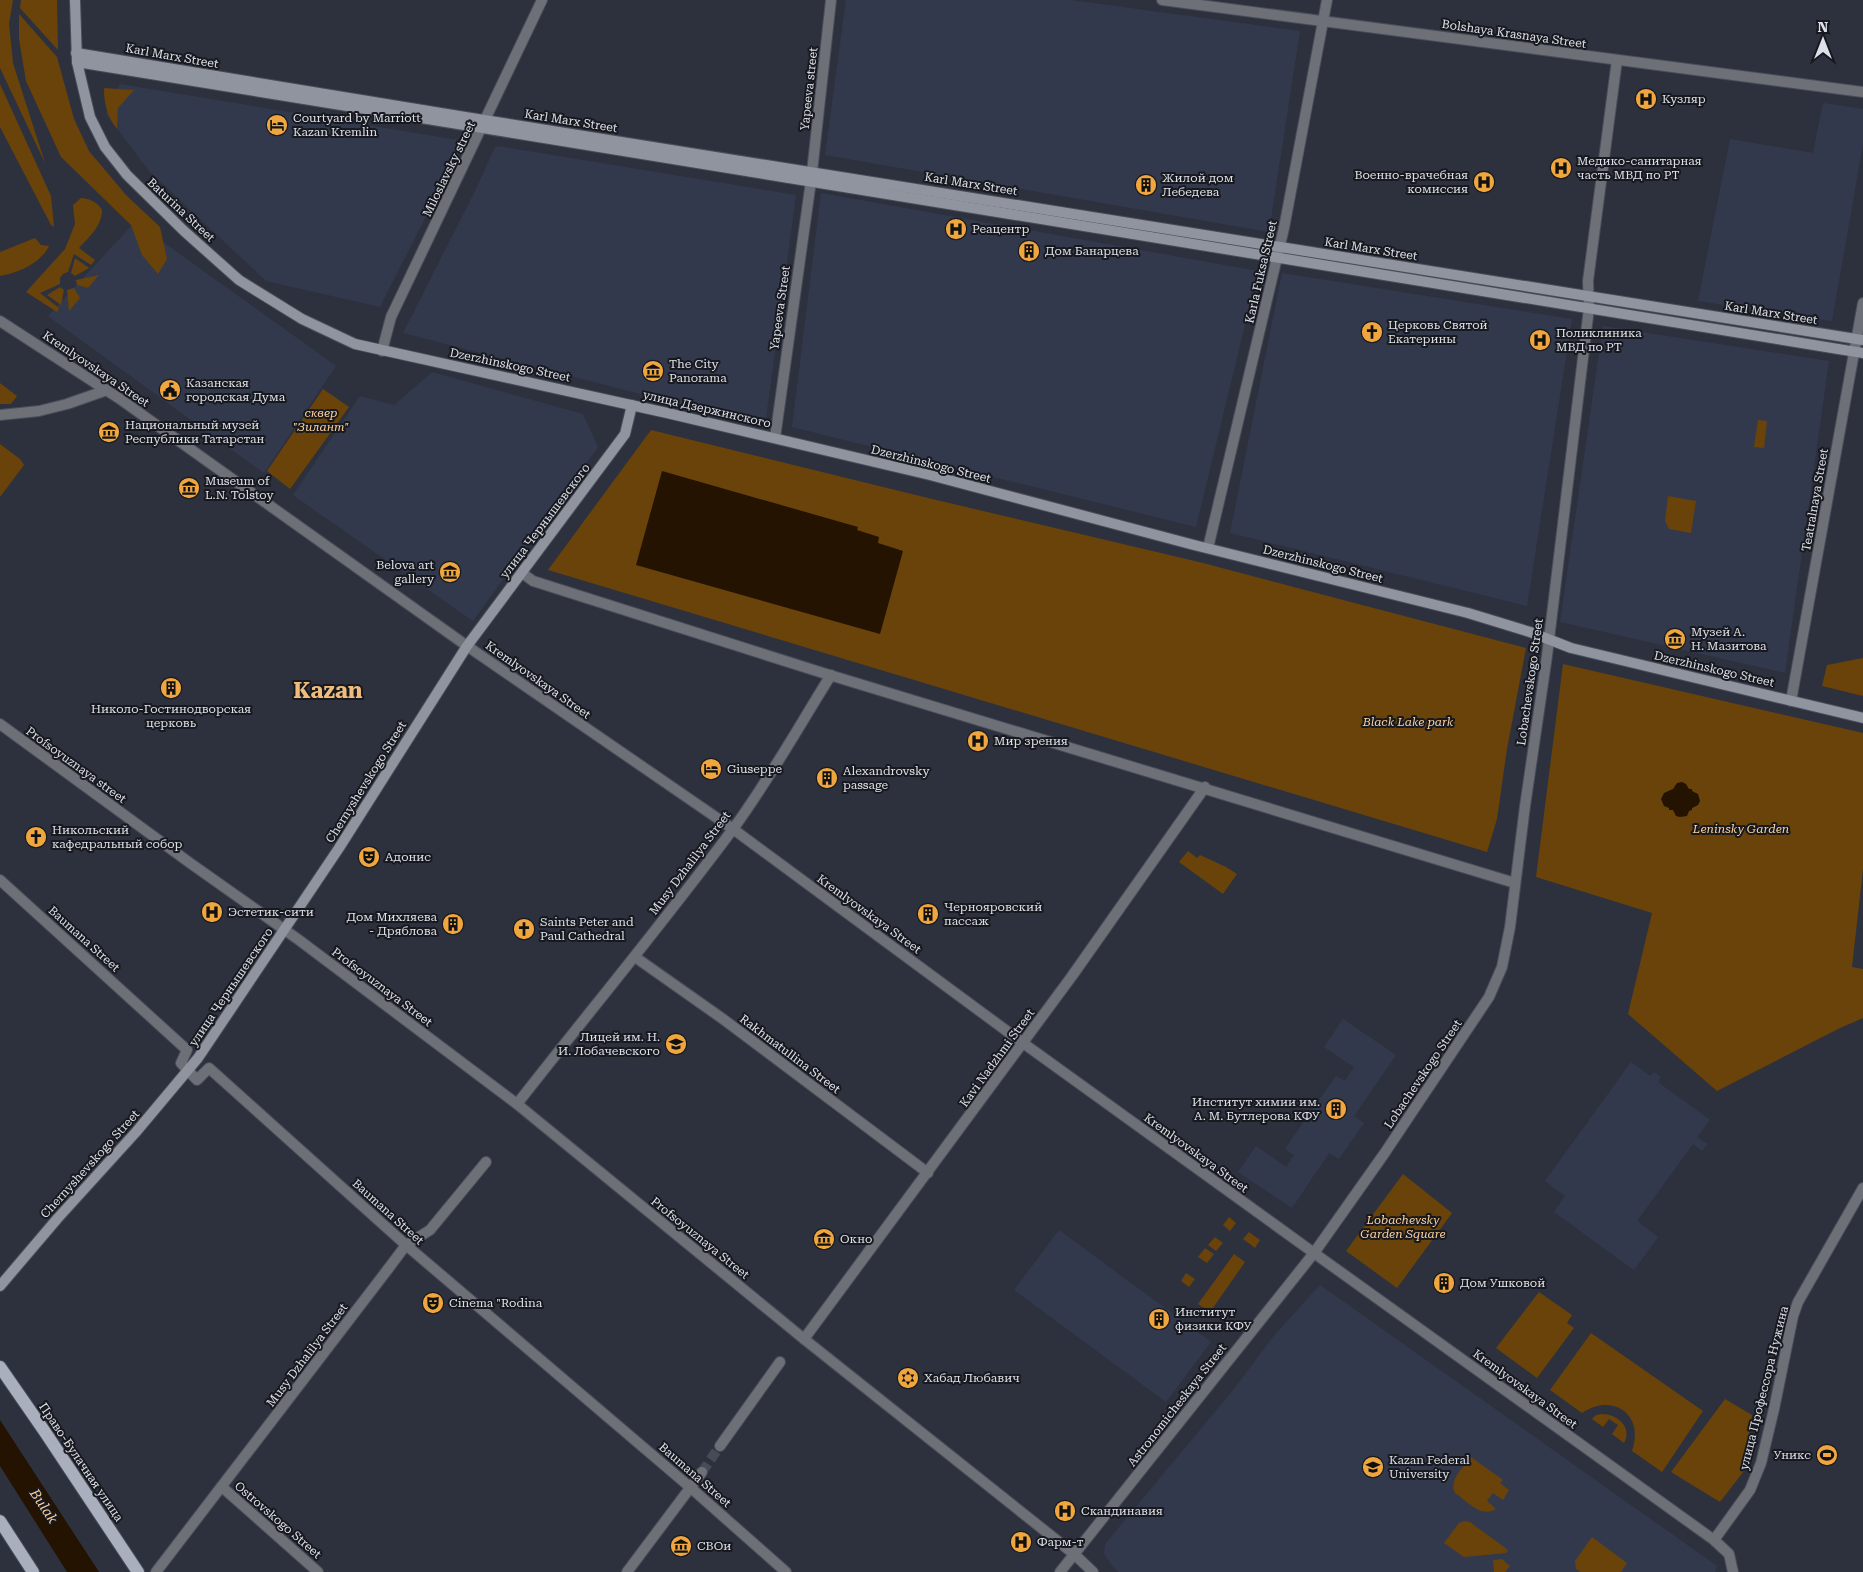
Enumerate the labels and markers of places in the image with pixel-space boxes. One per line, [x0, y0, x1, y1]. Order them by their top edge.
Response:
hospital icon: Кузляр [1634, 87, 1658, 111]
place label: Кузляр [1662, 92, 1706, 106]
place label: Courtyard by Marriott Kazan Kremlin [293, 111, 421, 139]
hotel icon: Courtyard by Marriott Kazan Kremlin [265, 113, 289, 137]
place label: Медико-санитарная часть МВД по РТ [1577, 154, 1702, 182]
hospital icon: Медико-санитарная часть МВД по РТ [1549, 156, 1573, 180]
place label: Военно-врачебная комиссия [1354, 168, 1468, 196]
hospital icon: Военно-врачебная комиссия [1472, 170, 1496, 194]
place label: Жилой дом Лебедева [1162, 171, 1234, 199]
building icon: Жилой дом Лебедева [1134, 173, 1158, 197]
hospital icon: Реацентр [944, 217, 968, 241]
place label: Реацентр [972, 222, 1029, 236]
building icon: Дом Банарцева [1017, 239, 1041, 263]
place label: Дом Банарцева [1045, 244, 1139, 258]
place label: Церковь Святой Екатерины [1388, 318, 1488, 346]
church icon: Церковь Святой Екатерины [1360, 320, 1384, 344]
place label: Поликлиника МВД по РТ [1556, 326, 1642, 354]
hospital icon: Поликлиника МВД по РТ [1528, 328, 1552, 352]
place label: The City Panorama [669, 357, 727, 385]
museum icon: The City Panorama [641, 359, 665, 383]
place label: Казанская городская Дума [186, 376, 286, 404]
public building icon: Казанская городская Дума [158, 378, 182, 402]
place label: Национальный музей Республики Татарстан [125, 418, 265, 446]
museum icon: Национальный музей Республики Татарстан [97, 420, 121, 444]
place label: Museum of L.N. Tolstoy [205, 474, 274, 502]
museum icon: Museum of L.N. Tolstoy [177, 476, 201, 500]
place label: Belova art gallery [376, 558, 435, 586]
museum icon: Belova art gallery [438, 560, 462, 584]
place label: Музей А. Н. Мазитова [1691, 625, 1767, 653]
museum icon: Музей А. Н. Мазитова [1663, 627, 1687, 651]
building icon: Николо-Гостинодворская церковь [159, 676, 183, 700]
place label: Николо-Гостинодворская церковь [91, 702, 251, 730]
hospital icon: Мир зрения [966, 729, 990, 753]
place label: Мир зрения [994, 734, 1068, 748]
hotel icon: Giuseppe [699, 757, 723, 781]
place label: Giuseppe [727, 762, 783, 776]
place label: Alexandrovsky passage [843, 764, 931, 792]
building icon: Alexandrovsky passage [815, 766, 839, 790]
place label: Никольский кафедральный собор [52, 823, 183, 851]
church icon: Никольский кафедральный собор [24, 825, 48, 849]
theatre icon: Адонис [357, 845, 381, 869]
place label: Адонис [385, 850, 431, 864]
hospital icon: Эстетик-сити [200, 900, 224, 924]
place label: Чернояровский пассаж [944, 900, 1042, 928]
building icon: Чернояровский пассаж [916, 902, 940, 926]
place label: Эстетик-сити [228, 905, 314, 919]
place label: Дом Михляева - Дряблова [346, 910, 437, 938]
building icon: Дом Михляева - Дряблова [441, 912, 465, 936]
place label: Saints Peter and Paul Cathedral [540, 915, 634, 943]
church icon: Saints Peter and Paul Cathedral [512, 917, 536, 941]
place label: Лицей им. Н. И. Лобачевского [558, 1030, 660, 1058]
school or university icon: Лицей им. Н. И. Лобачевского [664, 1032, 688, 1056]
place label: Институт химии им. А. М. Бутлерова КФУ [1192, 1095, 1321, 1123]
building icon: Институт химии им. А. М. Бутлерова КФУ [1324, 1097, 1348, 1121]
museum icon: Окно [812, 1227, 836, 1251]
place label: Окно [840, 1232, 872, 1246]
building icon: Дом Ушковой [1432, 1271, 1456, 1295]
place label: Дом Ушковой [1460, 1276, 1545, 1290]
theatre icon: Cinema "Rodina [421, 1291, 445, 1315]
place label: Cinema "Rodina [449, 1296, 543, 1310]
place label: Институт физики КФУ [1175, 1305, 1252, 1333]
building icon: Институт физики КФУ [1147, 1307, 1171, 1331]
synagogue icon: Хабад Любавич [896, 1366, 920, 1390]
place label: Хабад Любавич [924, 1371, 1020, 1385]
sports icon: Уникс [1815, 1443, 1839, 1467]
place label: Уникс [1773, 1448, 1811, 1462]
place label: Kazan Federal University [1389, 1453, 1470, 1481]
school or university icon: Kazan Federal University [1361, 1455, 1385, 1479]
hospital icon: Скандинавия [1053, 1499, 1077, 1523]
place label: Скандинавия [1081, 1504, 1163, 1518]
hospital icon: Фарм-т [1009, 1530, 1033, 1554]
museum icon: СВОи [669, 1534, 693, 1558]
place label: Фарм-т [1037, 1535, 1084, 1549]
place label: СВОи [697, 1539, 731, 1553]

